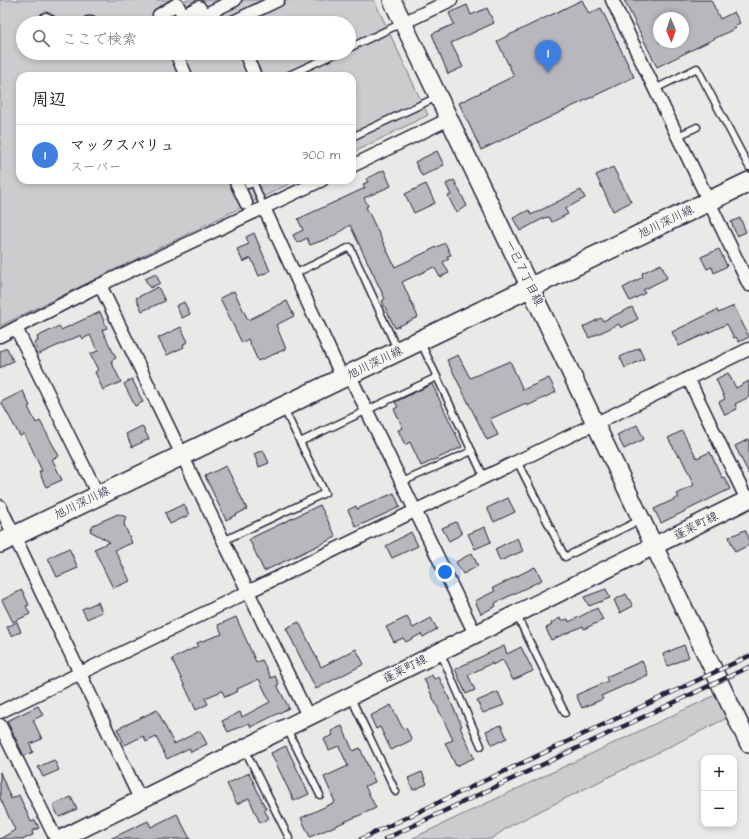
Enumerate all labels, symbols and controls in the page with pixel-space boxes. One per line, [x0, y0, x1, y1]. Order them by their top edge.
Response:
north arrow [653, 12, 689, 48]
search box [16, 16, 356, 60]
icon: search [30, 27, 52, 49]
text: ここで検索 [62, 29, 137, 50]
pin: 1 [535, 40, 561, 73]
text: 周辺 [32, 88, 66, 112]
text: マックスバリュ [70, 135, 175, 156]
text: 1 [44, 146, 46, 164]
text: 300 m [302, 146, 340, 164]
text: スーパー [70, 158, 121, 176]
street label: 旭川深川線 [635, 201, 697, 243]
street label: 一已７丁目線 [501, 237, 547, 309]
street label: 旭川深川線 [344, 342, 406, 384]
street label: 旭川深川線 [51, 482, 113, 524]
street label: 蓬莱町線 [671, 508, 721, 544]
your location [435, 562, 455, 582]
street label: 蓬莱町線 [380, 651, 430, 687]
map controls [701, 755, 737, 827]
button: + [701, 755, 737, 791]
button: − [701, 791, 737, 827]

